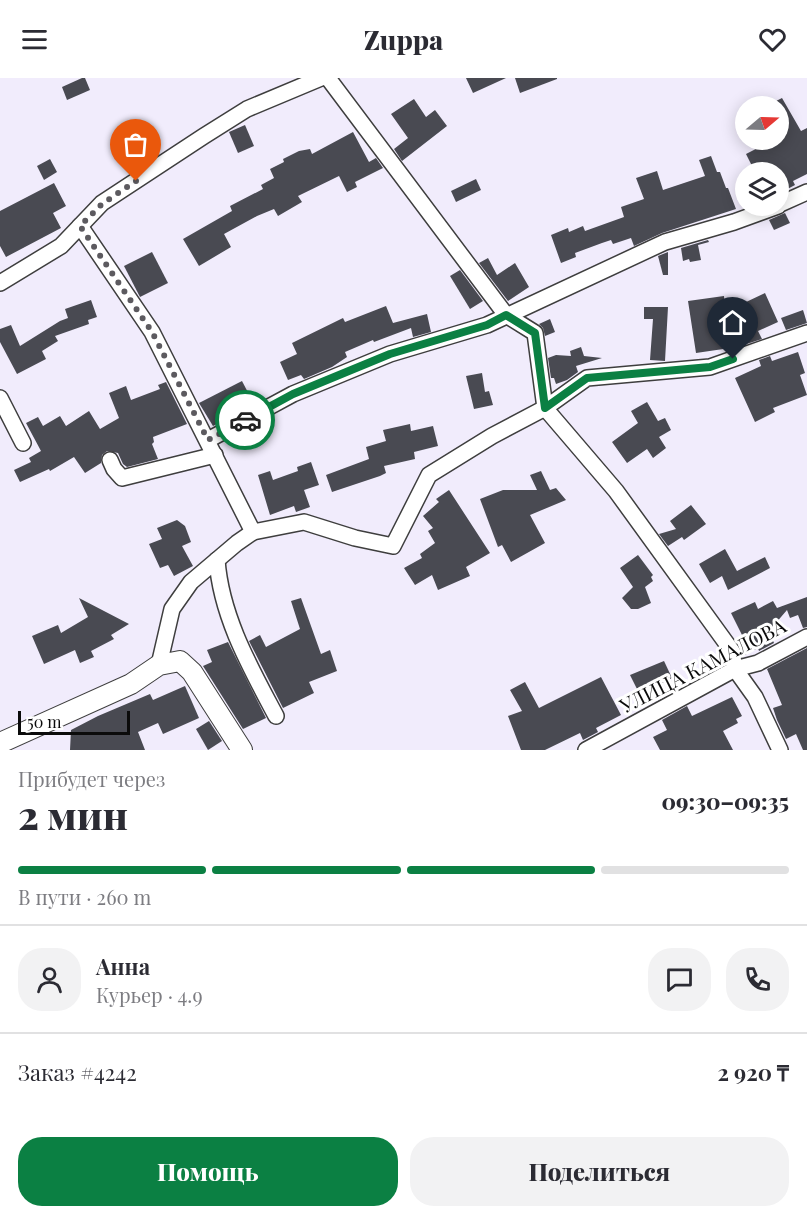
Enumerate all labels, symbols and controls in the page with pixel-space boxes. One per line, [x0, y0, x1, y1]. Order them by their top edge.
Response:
text: Zuppa [364, 21, 443, 57]
icon: menu [18, 23, 51, 56]
icon: heart [756, 23, 789, 56]
north arrow [735, 96, 789, 150]
map controls [735, 96, 789, 216]
pin [110, 119, 161, 181]
icon: bag [119, 128, 152, 161]
button: layers [735, 162, 789, 216]
pin [707, 297, 758, 359]
icon: home [716, 306, 749, 339]
courier [215, 390, 275, 450]
icon: car [229, 404, 262, 437]
street label: УЛИЦА КАМАЛОВА [614, 611, 790, 719]
scale bar [18, 708, 130, 736]
text: 50 m [27, 711, 61, 732]
text: Прибудет через [18, 765, 165, 792]
text: 09:30–09:35 [661, 786, 789, 816]
text: 2 мин [18, 788, 128, 840]
text: В пути · 260 m [18, 883, 151, 910]
button: person [18, 948, 81, 1011]
button: chat [648, 948, 711, 1011]
button: phone [726, 948, 789, 1011]
text: Анна [96, 951, 150, 981]
text: Курьер · 4.9 [96, 981, 203, 1008]
text: Заказ #4242 [18, 1057, 137, 1087]
text: 2 920 ₸ [718, 1057, 789, 1087]
button: Помощь [18, 1137, 398, 1206]
button: Поделиться [410, 1137, 789, 1206]

